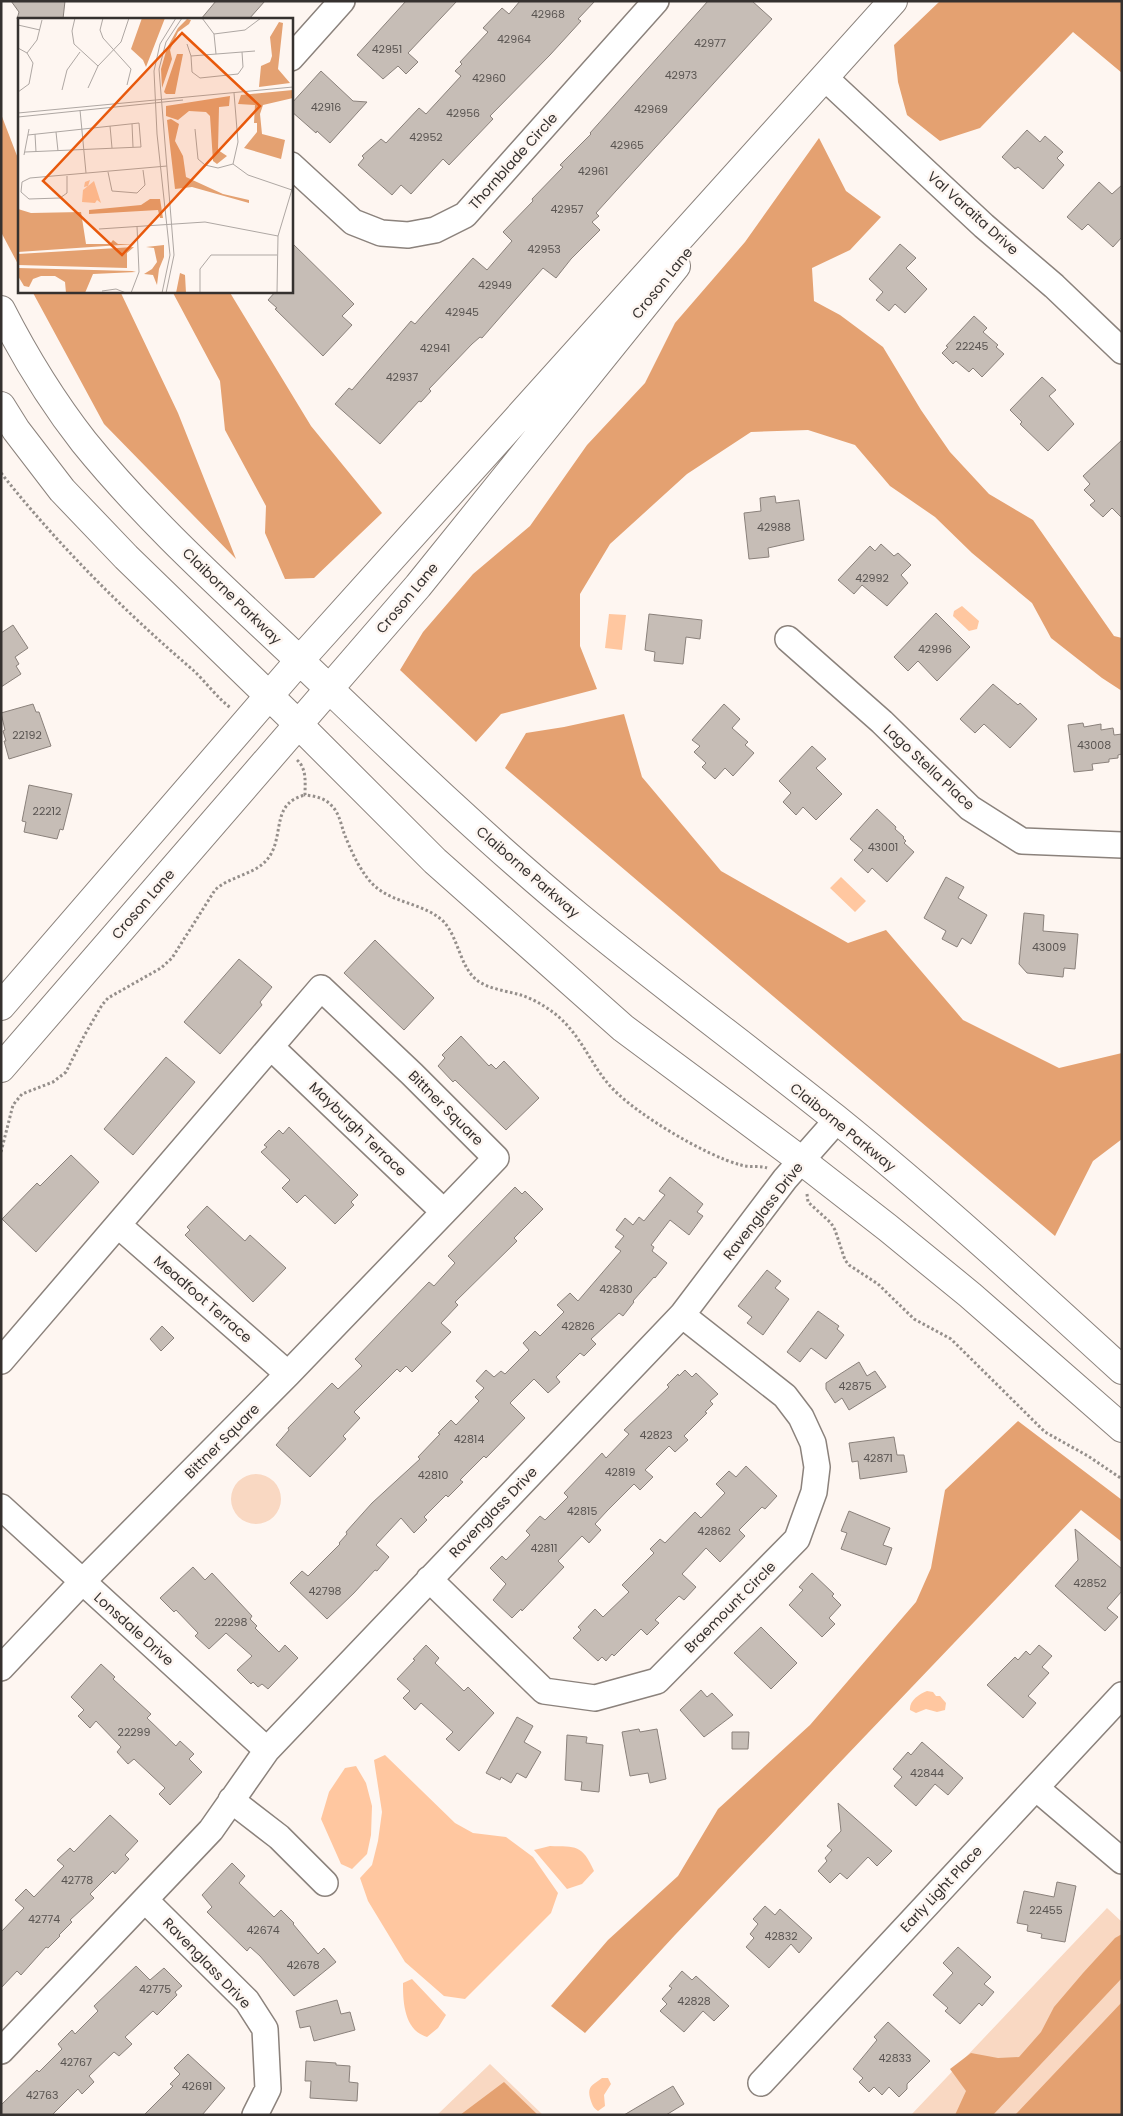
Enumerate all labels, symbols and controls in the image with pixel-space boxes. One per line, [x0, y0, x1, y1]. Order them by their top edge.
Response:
house number: 42968 [531, 6, 565, 22]
inset map [18, 18, 292, 292]
house number: 42964 [497, 31, 531, 47]
house number: 42977 [694, 35, 726, 51]
house number: 42951 [372, 41, 402, 57]
house number: 42973 [665, 67, 697, 83]
house number: 42960 [472, 70, 506, 86]
house number: 42916 [311, 99, 341, 115]
house number: 42969 [634, 101, 668, 117]
house number: 42956 [446, 105, 480, 121]
street label: Thornblade Circle [464, 108, 562, 214]
house number: 42952 [409, 129, 443, 145]
house number: 42965 [610, 137, 644, 153]
house number: 42961 [578, 163, 608, 179]
street label: Val Varaita Drive [923, 167, 1023, 260]
house number: 42957 [550, 201, 584, 217]
house number: 42953 [527, 241, 561, 257]
street label: Croson Lane [627, 243, 697, 323]
house number: 42949 [478, 277, 512, 293]
house number: 42945 [445, 304, 479, 320]
house number: 22245 [956, 338, 988, 354]
house number: 42941 [420, 340, 450, 356]
house number: 42937 [386, 369, 418, 385]
house number: 42988 [757, 519, 791, 535]
street label: Claiborne Parkway [178, 543, 286, 649]
street label: Croson Lane [371, 558, 443, 638]
house number: 42992 [855, 570, 889, 586]
house number: 42996 [918, 641, 952, 657]
street label: Lago Stella Place [879, 719, 979, 815]
house number: 22192 [12, 727, 42, 743]
house number: 43008 [1077, 737, 1111, 753]
house number: 22212 [33, 803, 61, 819]
street label: Claiborne Parkway [472, 821, 584, 923]
house number: 43001 [868, 839, 898, 855]
street label: Croson Lane [107, 864, 179, 943]
house number: 43009 [1032, 939, 1066, 955]
street label: Bittner Square [404, 1066, 488, 1150]
street label: Mayburgh Terrace [305, 1077, 411, 1181]
street label: Claiborne Parkway [786, 1078, 900, 1176]
street label: Ravenglass Drive [718, 1158, 808, 1264]
street label: Meadfoot Terrace [150, 1251, 257, 1348]
house number: 42830 [599, 1281, 633, 1297]
house number: 42826 [561, 1318, 595, 1334]
house number: 42875 [838, 1378, 872, 1394]
street label: Bittner Square [180, 1399, 264, 1483]
house number: 42823 [640, 1427, 673, 1443]
house number: 42814 [454, 1431, 484, 1447]
house number: 42871 [863, 1450, 893, 1466]
street label: Ravenglass Drive [444, 1462, 542, 1562]
house number: 42819 [605, 1464, 635, 1480]
house number: 42810 [418, 1467, 448, 1483]
house number: 42815 [567, 1503, 597, 1519]
house number: 42862 [697, 1523, 731, 1539]
house number: 42811 [530, 1540, 558, 1556]
street label: Braemount Circle [680, 1557, 780, 1657]
house number: 42852 [1073, 1575, 1107, 1591]
house number: 42798 [308, 1583, 342, 1599]
street label: Lonsdale Drive [90, 1588, 179, 1670]
house number: 22298 [215, 1614, 247, 1630]
house number: 22299 [118, 1724, 150, 1740]
house number: 42844 [910, 1765, 944, 1781]
street label: Early Light Place [896, 1841, 987, 1937]
house number: 42778 [61, 1872, 93, 1888]
house number: 22455 [1029, 1902, 1063, 1918]
house number: 42774 [28, 1911, 60, 1927]
street label: Ravenglass Drive [158, 1913, 256, 2013]
house number: 42674 [246, 1922, 280, 1938]
house number: 42832 [765, 1928, 798, 1944]
house number: 42678 [286, 1957, 320, 1973]
house number: 42775 [139, 1981, 171, 1997]
house number: 42828 [677, 1993, 711, 2009]
house number: 42833 [878, 2050, 912, 2066]
house number: 42767 [60, 2054, 92, 2070]
house number: 42691 [182, 2078, 212, 2094]
house number: 42763 [26, 2087, 58, 2103]

